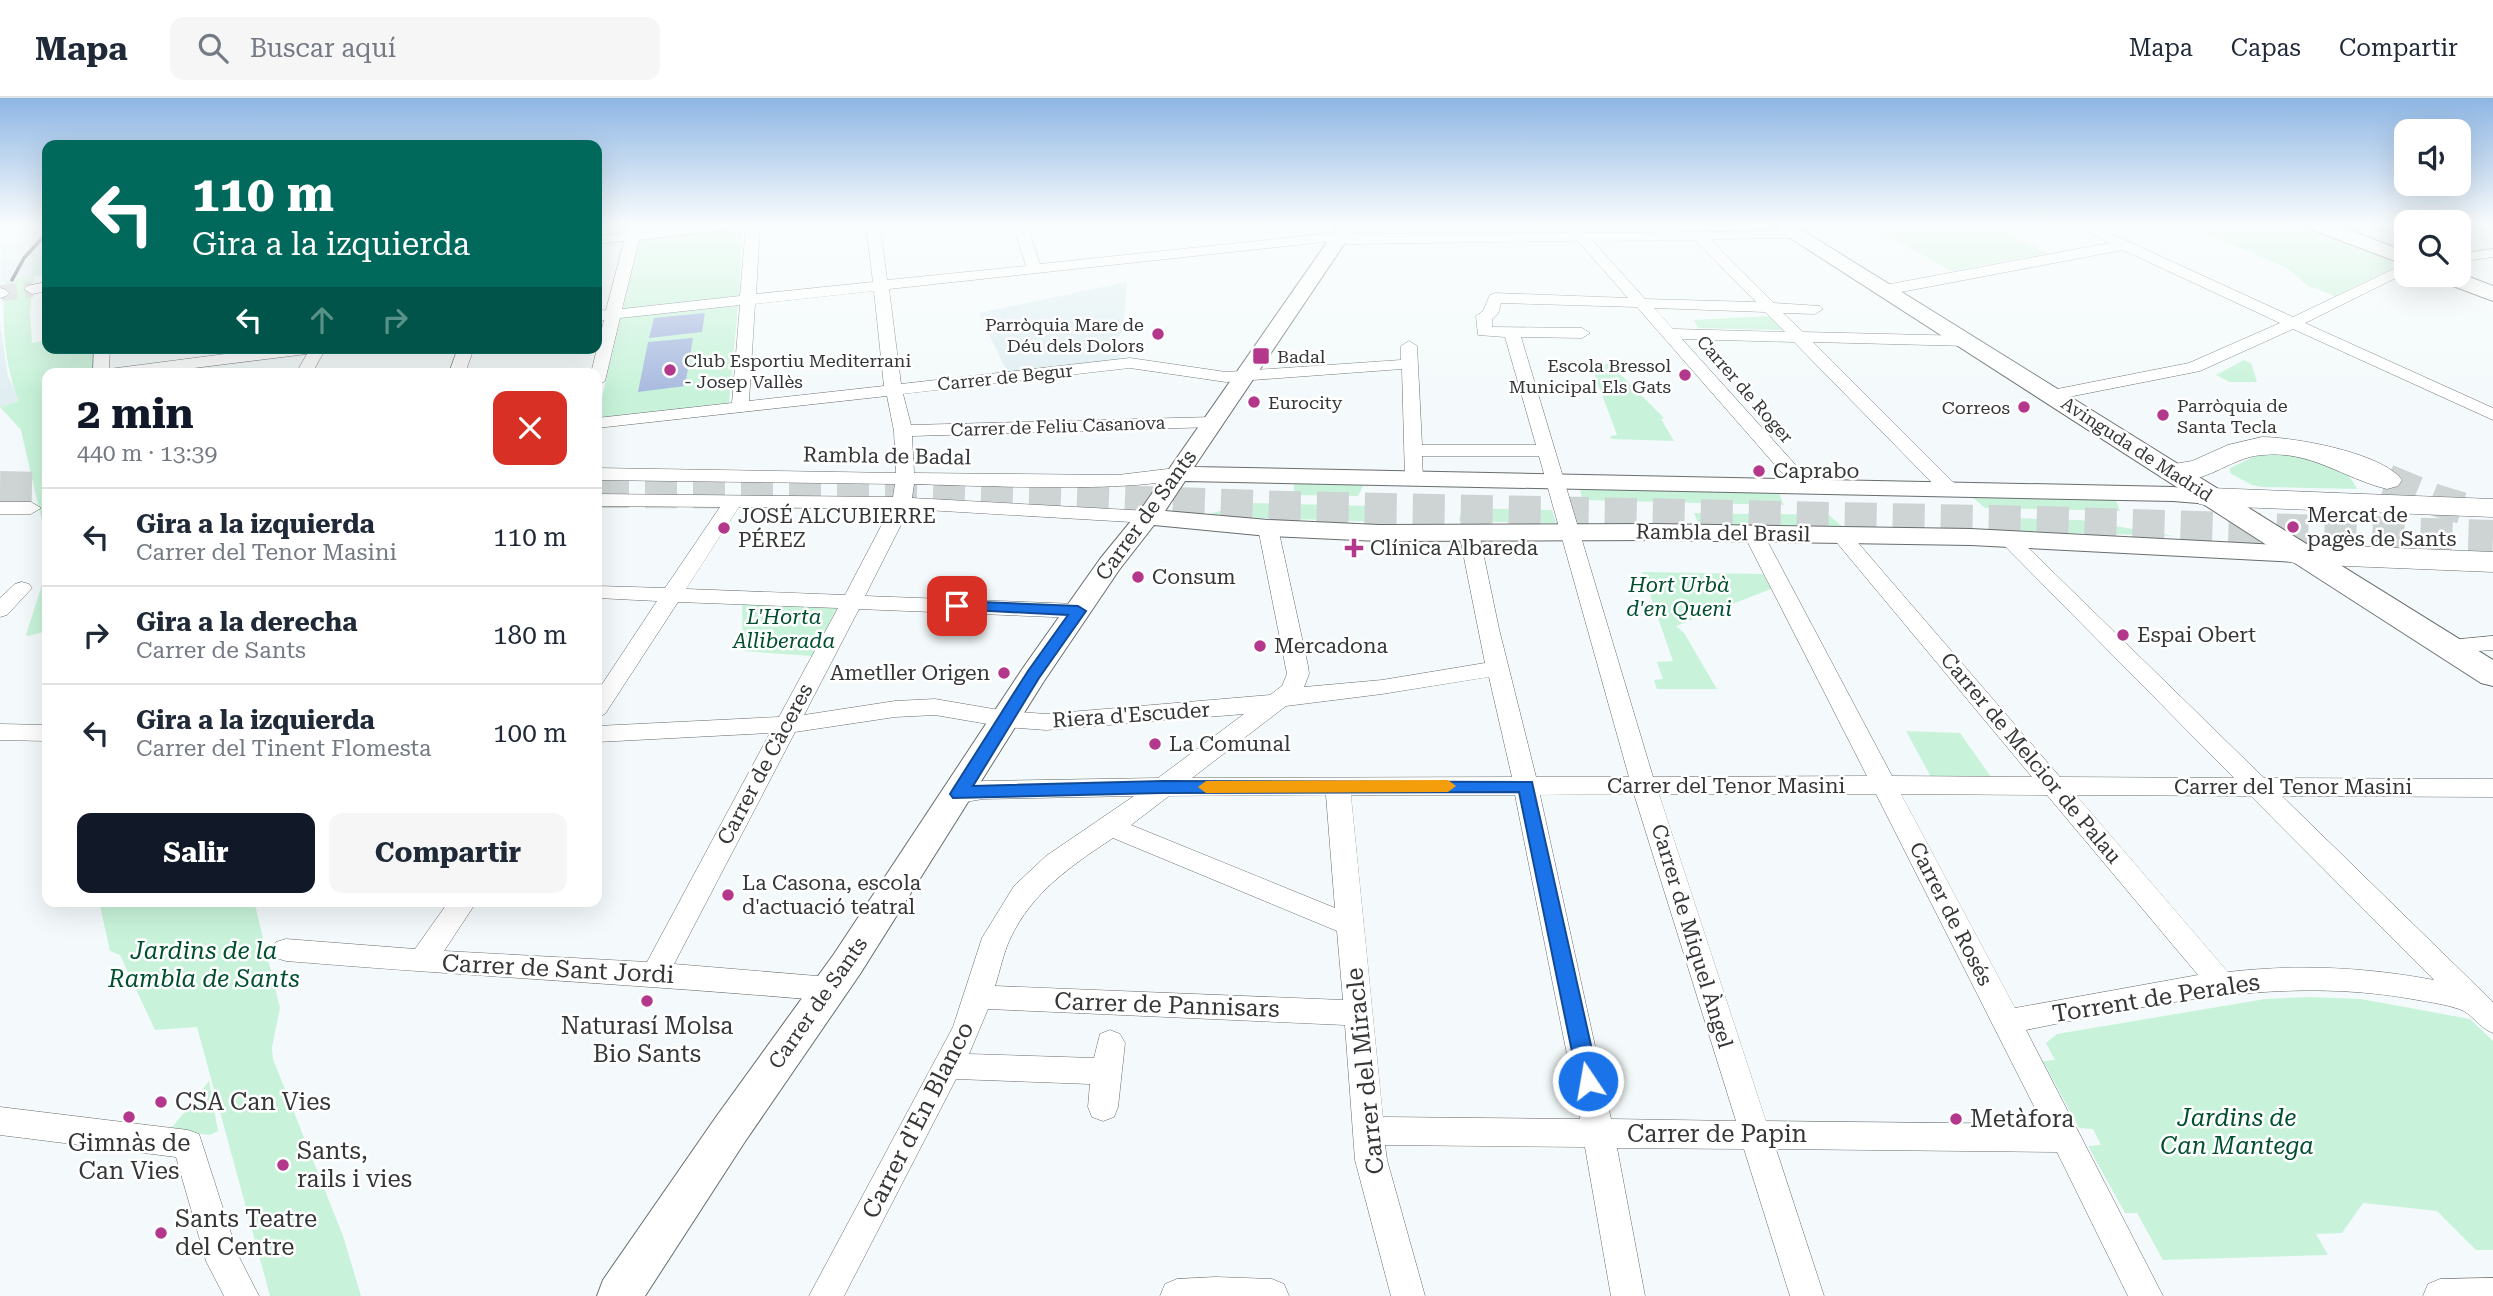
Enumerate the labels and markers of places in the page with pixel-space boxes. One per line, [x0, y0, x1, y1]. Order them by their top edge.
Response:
place label: Parròquia Mare de Déu dels Dolors [985, 314, 1144, 356]
marker: Parròquia Mare de Déu dels Dolors [1150, 326, 1166, 342]
marker: Badal [1251, 346, 1271, 366]
place label: Badal [1277, 346, 1326, 367]
place label: Club Esportiu Mediterrani - Josep Vallès [684, 350, 911, 392]
place label: Escola Bressol Municipal Els Gats [1509, 355, 1671, 397]
marker: Club Esportiu Mediterrani - Josep Vallès [662, 362, 678, 378]
marker: Escola Bressol Municipal Els Gats [1677, 367, 1693, 383]
place label: Eurocity [1268, 392, 1343, 413]
marker: Eurocity [1246, 394, 1262, 410]
place label: Parròquia de Santa Tecla [2177, 395, 2288, 437]
place label: Correos [1942, 397, 2010, 418]
marker: Correos [2016, 399, 2032, 415]
marker: Parròquia de Santa Tecla [2155, 407, 2171, 423]
place label: Caprabo [1773, 459, 1859, 483]
marker: Caprabo [1751, 463, 1767, 479]
place label: JOSÉ ALCUBIERRE PÉREZ [738, 503, 936, 552]
place label: Mercat de pagès de Sants [2307, 503, 2456, 551]
marker: Mercat de pagès de Sants [2285, 519, 2301, 535]
marker: JOSÉ ALCUBIERRE PÉREZ [716, 520, 732, 536]
place label: Clínica Albareda [1370, 536, 1539, 560]
marker: Clínica Albareda [1344, 538, 1364, 558]
place label: Consum [1152, 565, 1236, 589]
marker: Consum [1130, 569, 1146, 585]
pin [927, 576, 987, 636]
place label: Espai Obert [2137, 623, 2256, 647]
marker: Espai Obert [2115, 627, 2131, 643]
place label: Mercadona [1274, 634, 1389, 658]
marker: Mercadona [1252, 638, 1268, 654]
place label: Ametller Origen [830, 661, 990, 685]
marker: Ametller Origen [996, 665, 1012, 681]
place label: La Comunal [1169, 732, 1291, 756]
marker: La Comunal [1147, 736, 1163, 752]
place label: La Casona, escola d'actuació teatral [742, 871, 922, 919]
marker: La Casona, escola d'actuació teatral [720, 887, 736, 903]
marker: Naturasí Molsa Bio Sants [639, 993, 655, 1009]
place label: Naturasí Molsa Bio Sants [561, 1012, 733, 1068]
place label: CSA Can Vies [175, 1088, 331, 1116]
marker: CSA Can Vies [153, 1094, 169, 1110]
place label: Metàfora [1970, 1105, 2074, 1133]
marker: Gimnàs de Can Vies [121, 1109, 137, 1125]
marker: Metàfora [1948, 1111, 1964, 1127]
place label: Gimnàs de Can Vies [68, 1129, 190, 1185]
place label: Sants, rails i vies [297, 1137, 412, 1193]
marker: Sants, rails i vies [275, 1157, 291, 1173]
place label: Sants Teatre del Centre [175, 1205, 317, 1261]
marker: Sants Teatre del Centre [153, 1225, 169, 1241]

